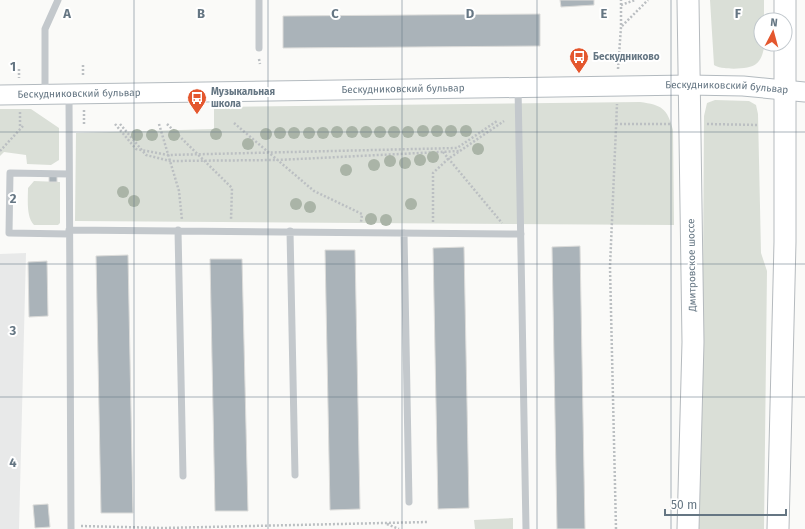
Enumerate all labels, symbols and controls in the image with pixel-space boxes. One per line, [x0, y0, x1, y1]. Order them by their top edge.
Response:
text: A [62, 6, 71, 21]
text: B [197, 6, 205, 21]
text: C [331, 6, 339, 21]
text: D [466, 6, 475, 21]
text: E [601, 6, 608, 21]
text: F [735, 6, 742, 21]
north arrow [753, 12, 793, 52]
text: N [770, 16, 778, 29]
bus stop icon: Бескудниково [568, 46, 590, 74]
place label: Бескудниково [593, 51, 660, 63]
text: 1 [10, 59, 16, 74]
street label: Бескудниковский бульвар [665, 79, 789, 96]
street label: Бескудниковский бульвар [341, 82, 465, 96]
place label: Музыкальная школа [211, 86, 275, 110]
street label: Бескудниковский бульвар [17, 87, 141, 101]
bus stop icon: Музыкальная школа [186, 87, 208, 115]
text: 2 [10, 191, 17, 206]
street label: Дмитровское шоссе [685, 218, 699, 313]
text: 3 [9, 323, 17, 338]
text: 4 [9, 455, 17, 470]
scale bar [665, 491, 786, 517]
text: 50 m [671, 498, 697, 512]

